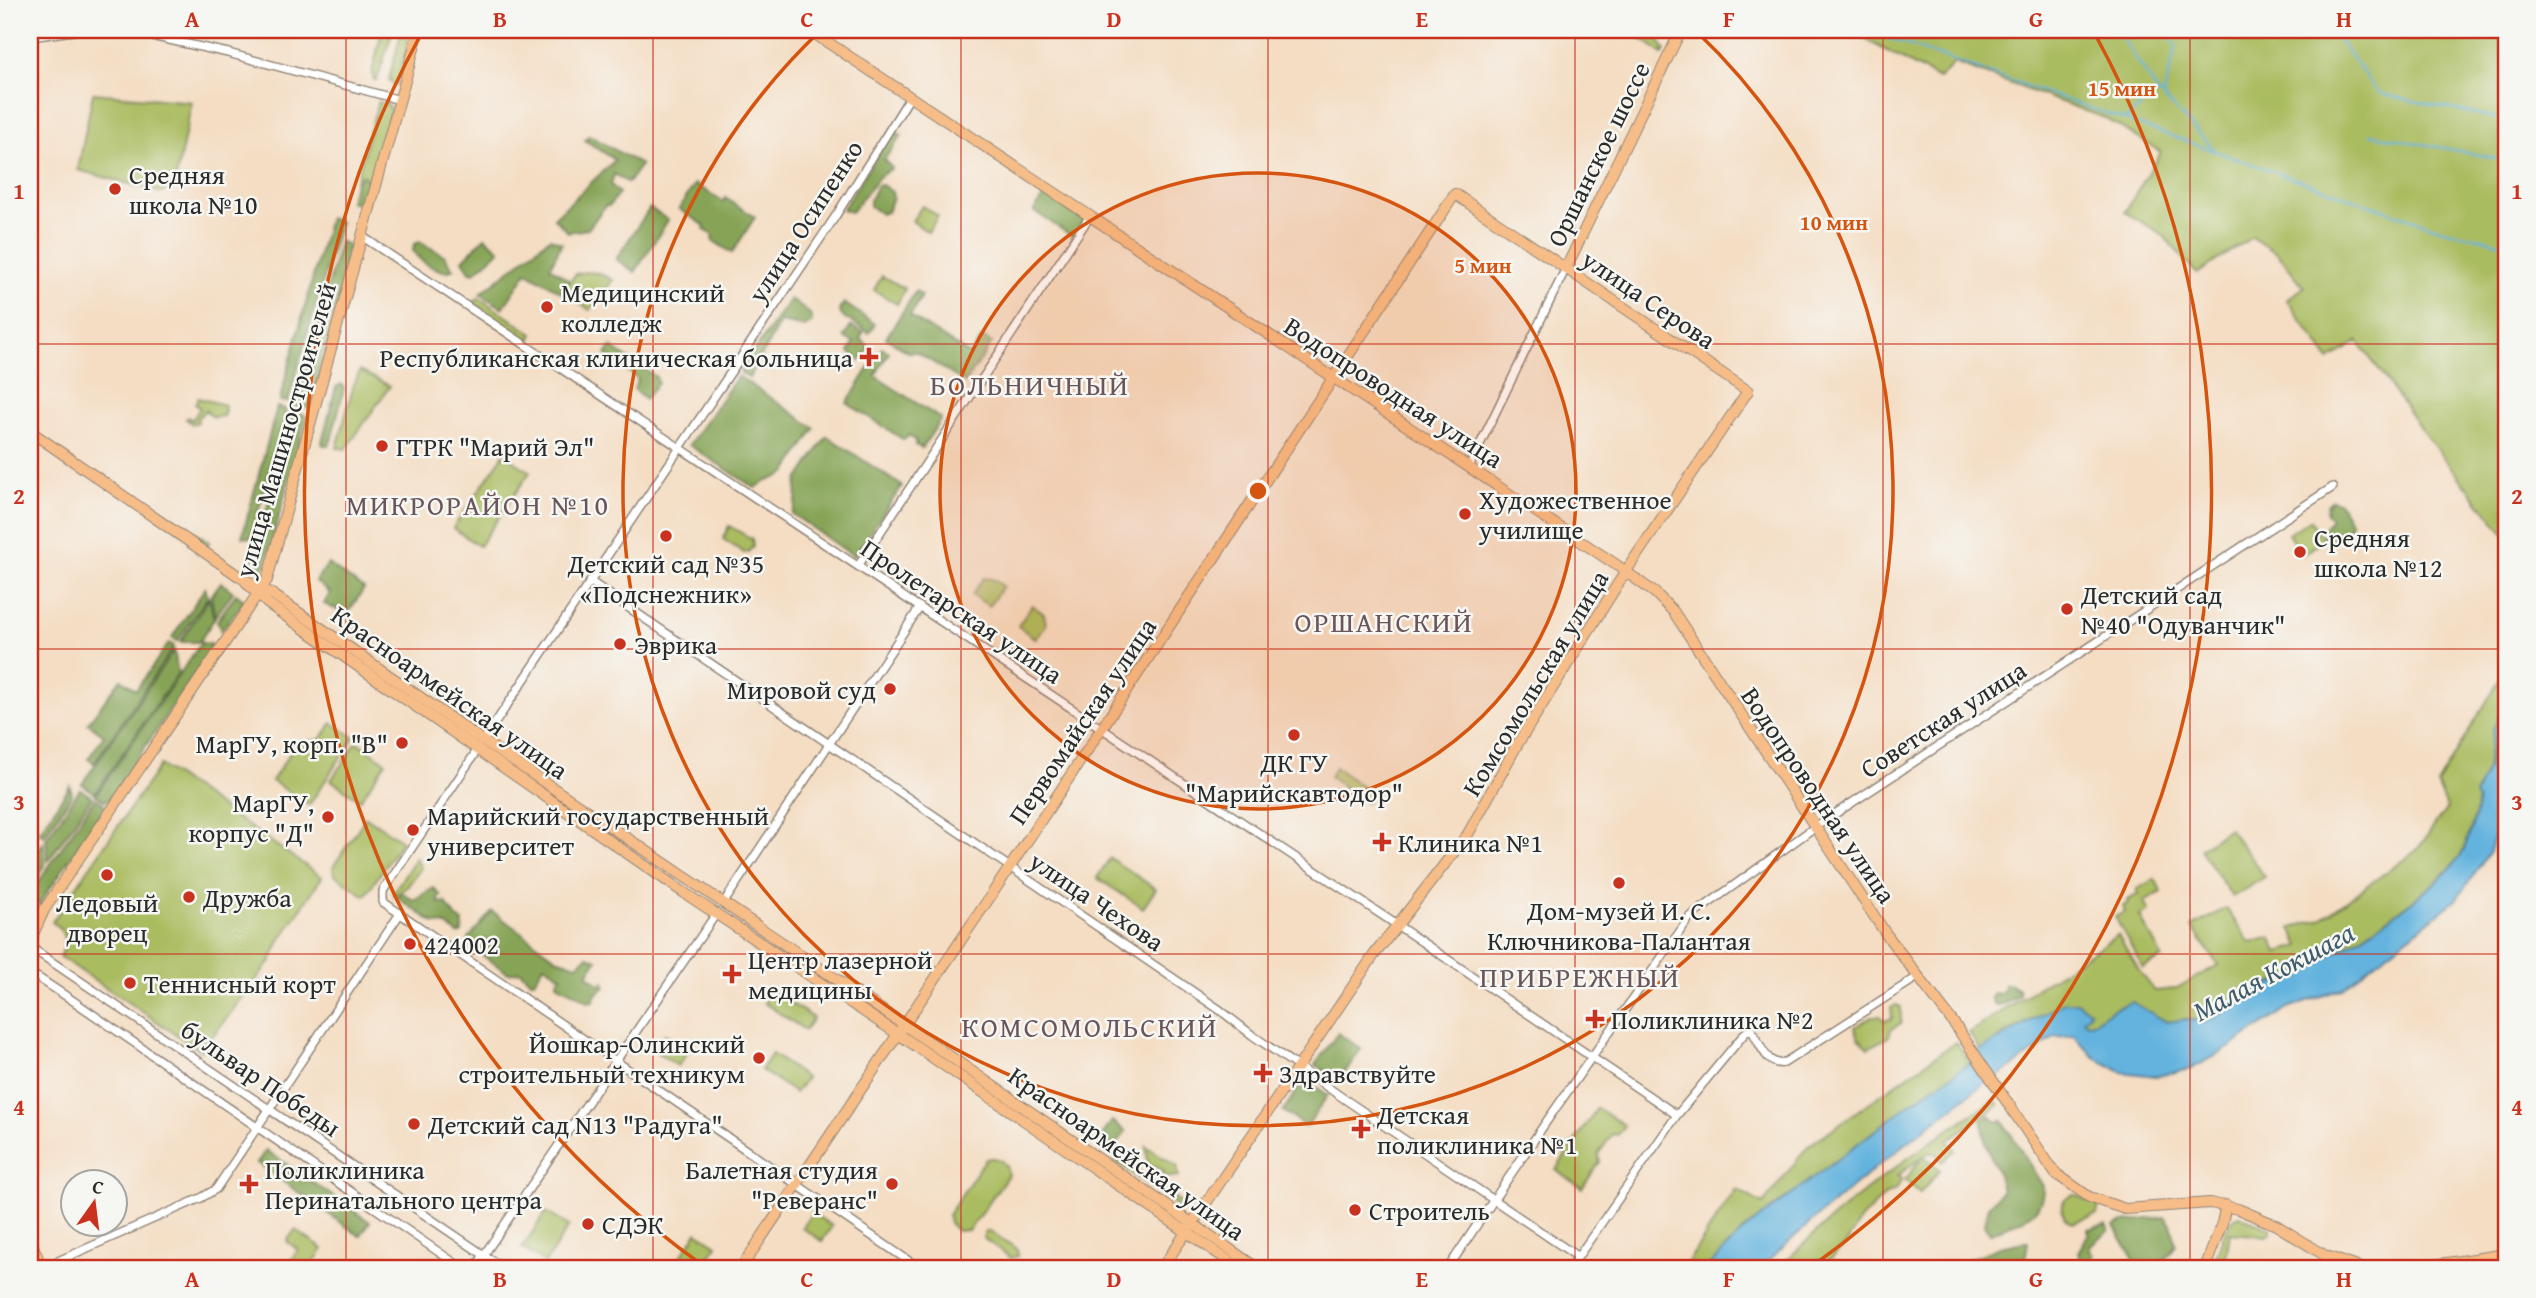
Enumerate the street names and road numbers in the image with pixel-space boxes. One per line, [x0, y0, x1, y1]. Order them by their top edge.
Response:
street label: Оршанское шоссе [1536, 55, 1660, 253]
street label: улица Осипенко [737, 132, 872, 311]
street label: улица Серова [1573, 239, 1724, 359]
street label: улица Машиностроителей [224, 278, 346, 583]
street label: Водопроводная улица [1277, 306, 1512, 478]
street label: Пролетарская улица [853, 529, 1071, 694]
street label: Комсомольская улица [1452, 562, 1618, 803]
street label: Красноармейская улица [324, 595, 577, 789]
street label: Первомайская улица [998, 609, 1166, 832]
street label: Советская улица [1852, 650, 2034, 787]
street label: Водопроводная улица [1732, 679, 1907, 912]
street label: улица Чехова [1021, 841, 1173, 961]
street label: бульвар Победы [173, 1010, 349, 1146]
street label: Красноармейская улица [1001, 1056, 1254, 1250]

